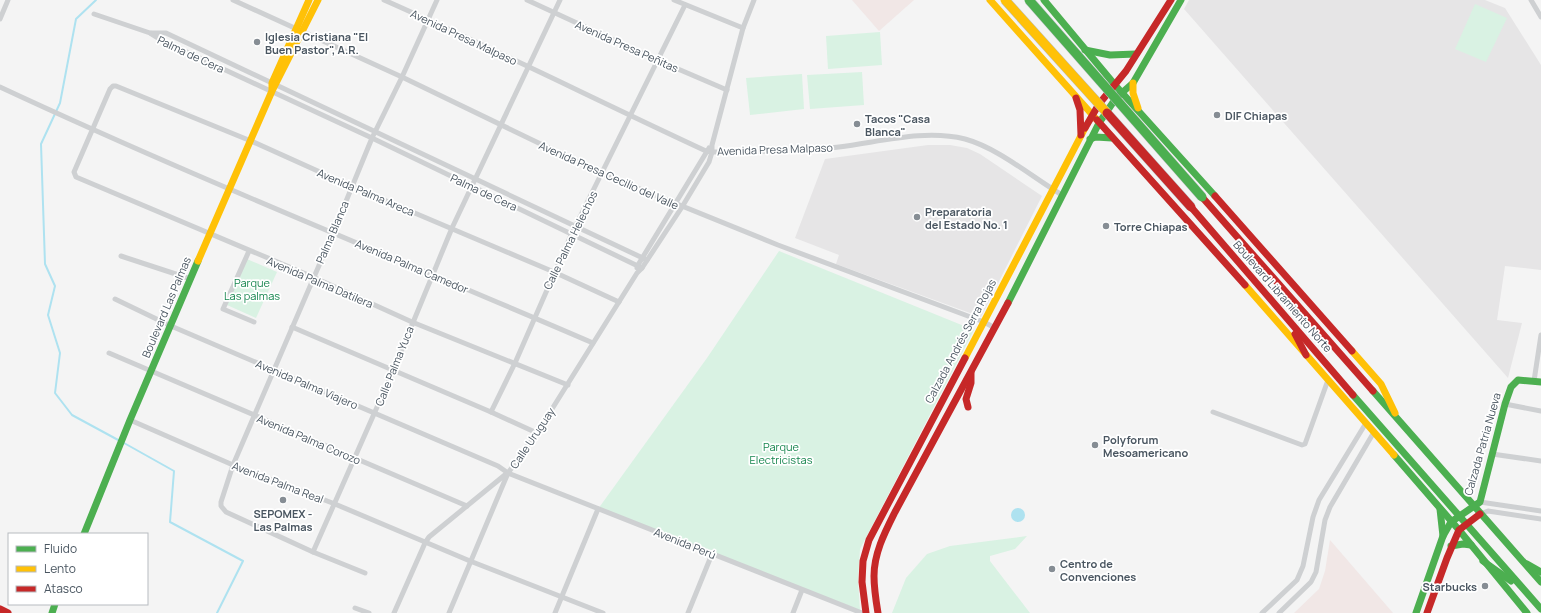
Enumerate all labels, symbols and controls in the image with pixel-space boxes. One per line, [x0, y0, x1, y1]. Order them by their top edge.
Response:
street label: Avenida Presa Malpaso [408, 6, 520, 69]
street label: Avenida Presa Peñitas [573, 16, 681, 76]
place label: Iglesia Cristiana "El Buen Pastor", A.R. [265, 29, 368, 57]
street label: Palma de Cera [155, 32, 227, 76]
marker: Iglesia Cristiana "El Buen Pastor", A.R. [252, 37, 262, 47]
place label: DIF Chiapas [1225, 108, 1287, 123]
marker: DIF Chiapas [1212, 110, 1222, 120]
place label: Tacos "Casa Blanca" [865, 111, 930, 139]
marker: Tacos "Casa Blanca" [852, 119, 862, 129]
street label: Avenida Presa Cecilio del Valle [537, 137, 682, 213]
street label: Avenida Presa Malpaso [717, 139, 834, 159]
street label: Avenida Palma Areca [315, 165, 417, 219]
street label: Palma de Cera [448, 170, 520, 214]
street label: Calle Palma Helechos [540, 188, 601, 292]
street label: Palma Blanca [312, 198, 352, 266]
place label: Preparatoria del Estado No. 1 [925, 204, 1008, 232]
marker: Preparatoria del Estado No. 1 [912, 212, 922, 222]
place label: Torre Chiapas [1114, 219, 1188, 234]
marker: Torre Chiapas [1101, 221, 1111, 231]
street label: Avenida Palma Camedor [353, 235, 471, 297]
street label: Boulevard Libramiento Norte [1230, 237, 1336, 355]
street label: Avenida Palma Datilera [265, 253, 375, 311]
street label: Boulevard Las Palmas [138, 254, 194, 360]
park label: Parque Las palmas [224, 275, 280, 303]
street label: Calzada Andrés Serra Rojas [921, 276, 999, 406]
street label: Calle Palma Yuca [371, 324, 417, 408]
street label: Avenida Palma Viajero [254, 356, 361, 412]
street label: Calzada Patria Nueva [1460, 391, 1504, 497]
street label: Calle Uruguay [506, 404, 558, 471]
street label: Avenida Palma Corozo [255, 410, 364, 468]
place label: Polyforum Mesoamericano [1103, 432, 1188, 460]
park label: Parque Electricistas [750, 439, 813, 467]
marker: Polyforum Mesoamericano [1090, 440, 1100, 450]
street label: Avenida Palma Real [230, 458, 326, 506]
marker: SEPOMEX - Las Palmas [278, 495, 288, 505]
place label: SEPOMEX - Las Palmas [254, 506, 312, 534]
street label: Avenida Perú [652, 524, 718, 562]
legend [8, 533, 148, 605]
text: Fluido [44, 540, 77, 557]
place label: Centro de Convenciones [1060, 556, 1136, 584]
text: Lento [44, 560, 76, 577]
marker: Centro de Convenciones [1047, 564, 1057, 574]
place label: Starbucks [1423, 579, 1477, 594]
text: Atasco [44, 580, 83, 597]
marker: Starbucks [1480, 581, 1490, 591]

